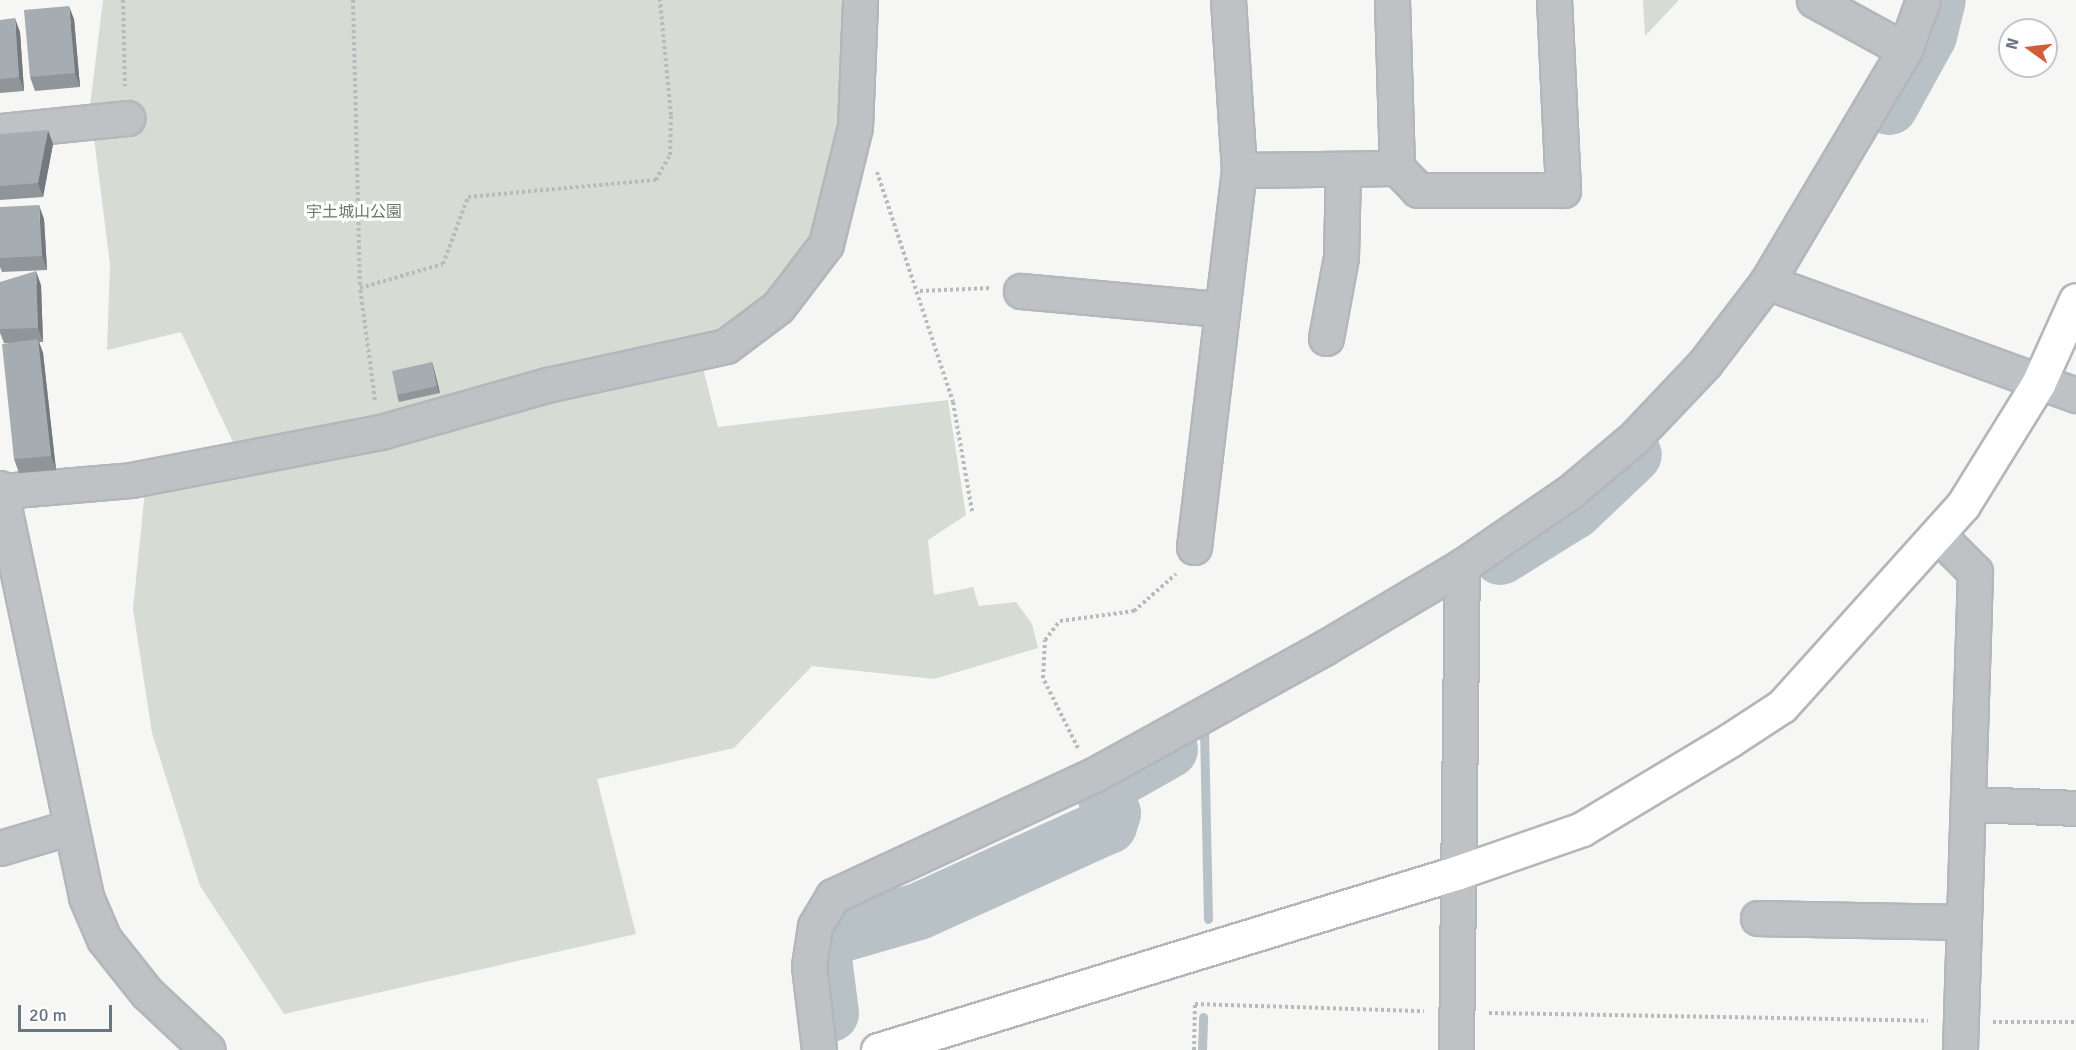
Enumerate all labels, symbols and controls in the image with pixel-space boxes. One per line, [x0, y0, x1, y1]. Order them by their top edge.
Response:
north arrow [1998, 18, 2058, 78]
text: N [2001, 36, 2024, 52]
park label: 宇土城山公園 [306, 202, 402, 222]
scale bar [21, 993, 116, 1031]
text: 20 m [29, 1004, 67, 1026]

